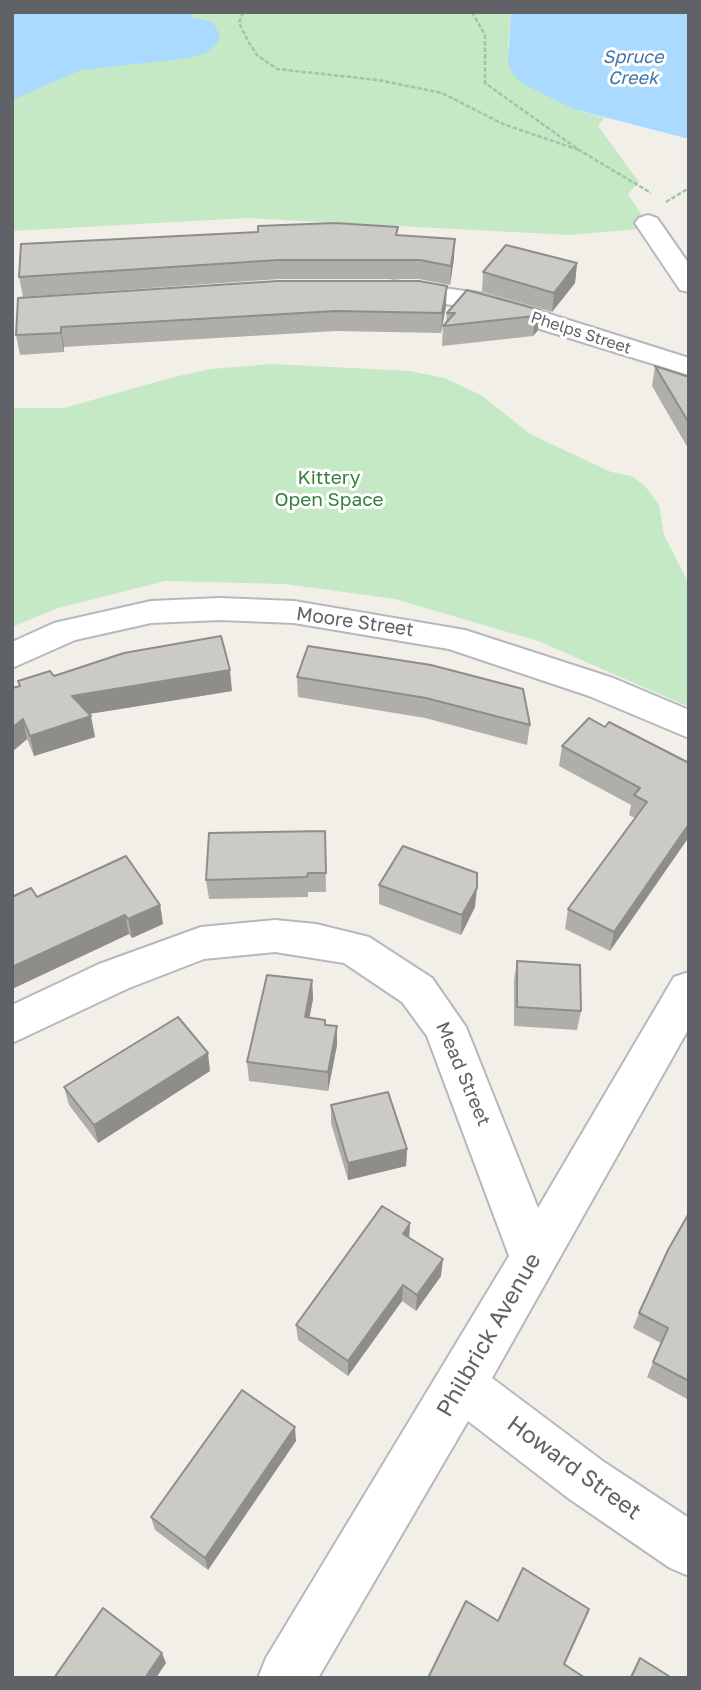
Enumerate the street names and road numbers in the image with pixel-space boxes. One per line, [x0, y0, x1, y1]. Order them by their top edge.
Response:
street label: Phelps Street [528, 308, 634, 358]
street label: Moore Street [295, 602, 415, 642]
street label: Mead Street [431, 1019, 495, 1129]
street label: Philbrick Avenue [431, 1248, 547, 1422]
street label: Howard Street [502, 1410, 646, 1526]

